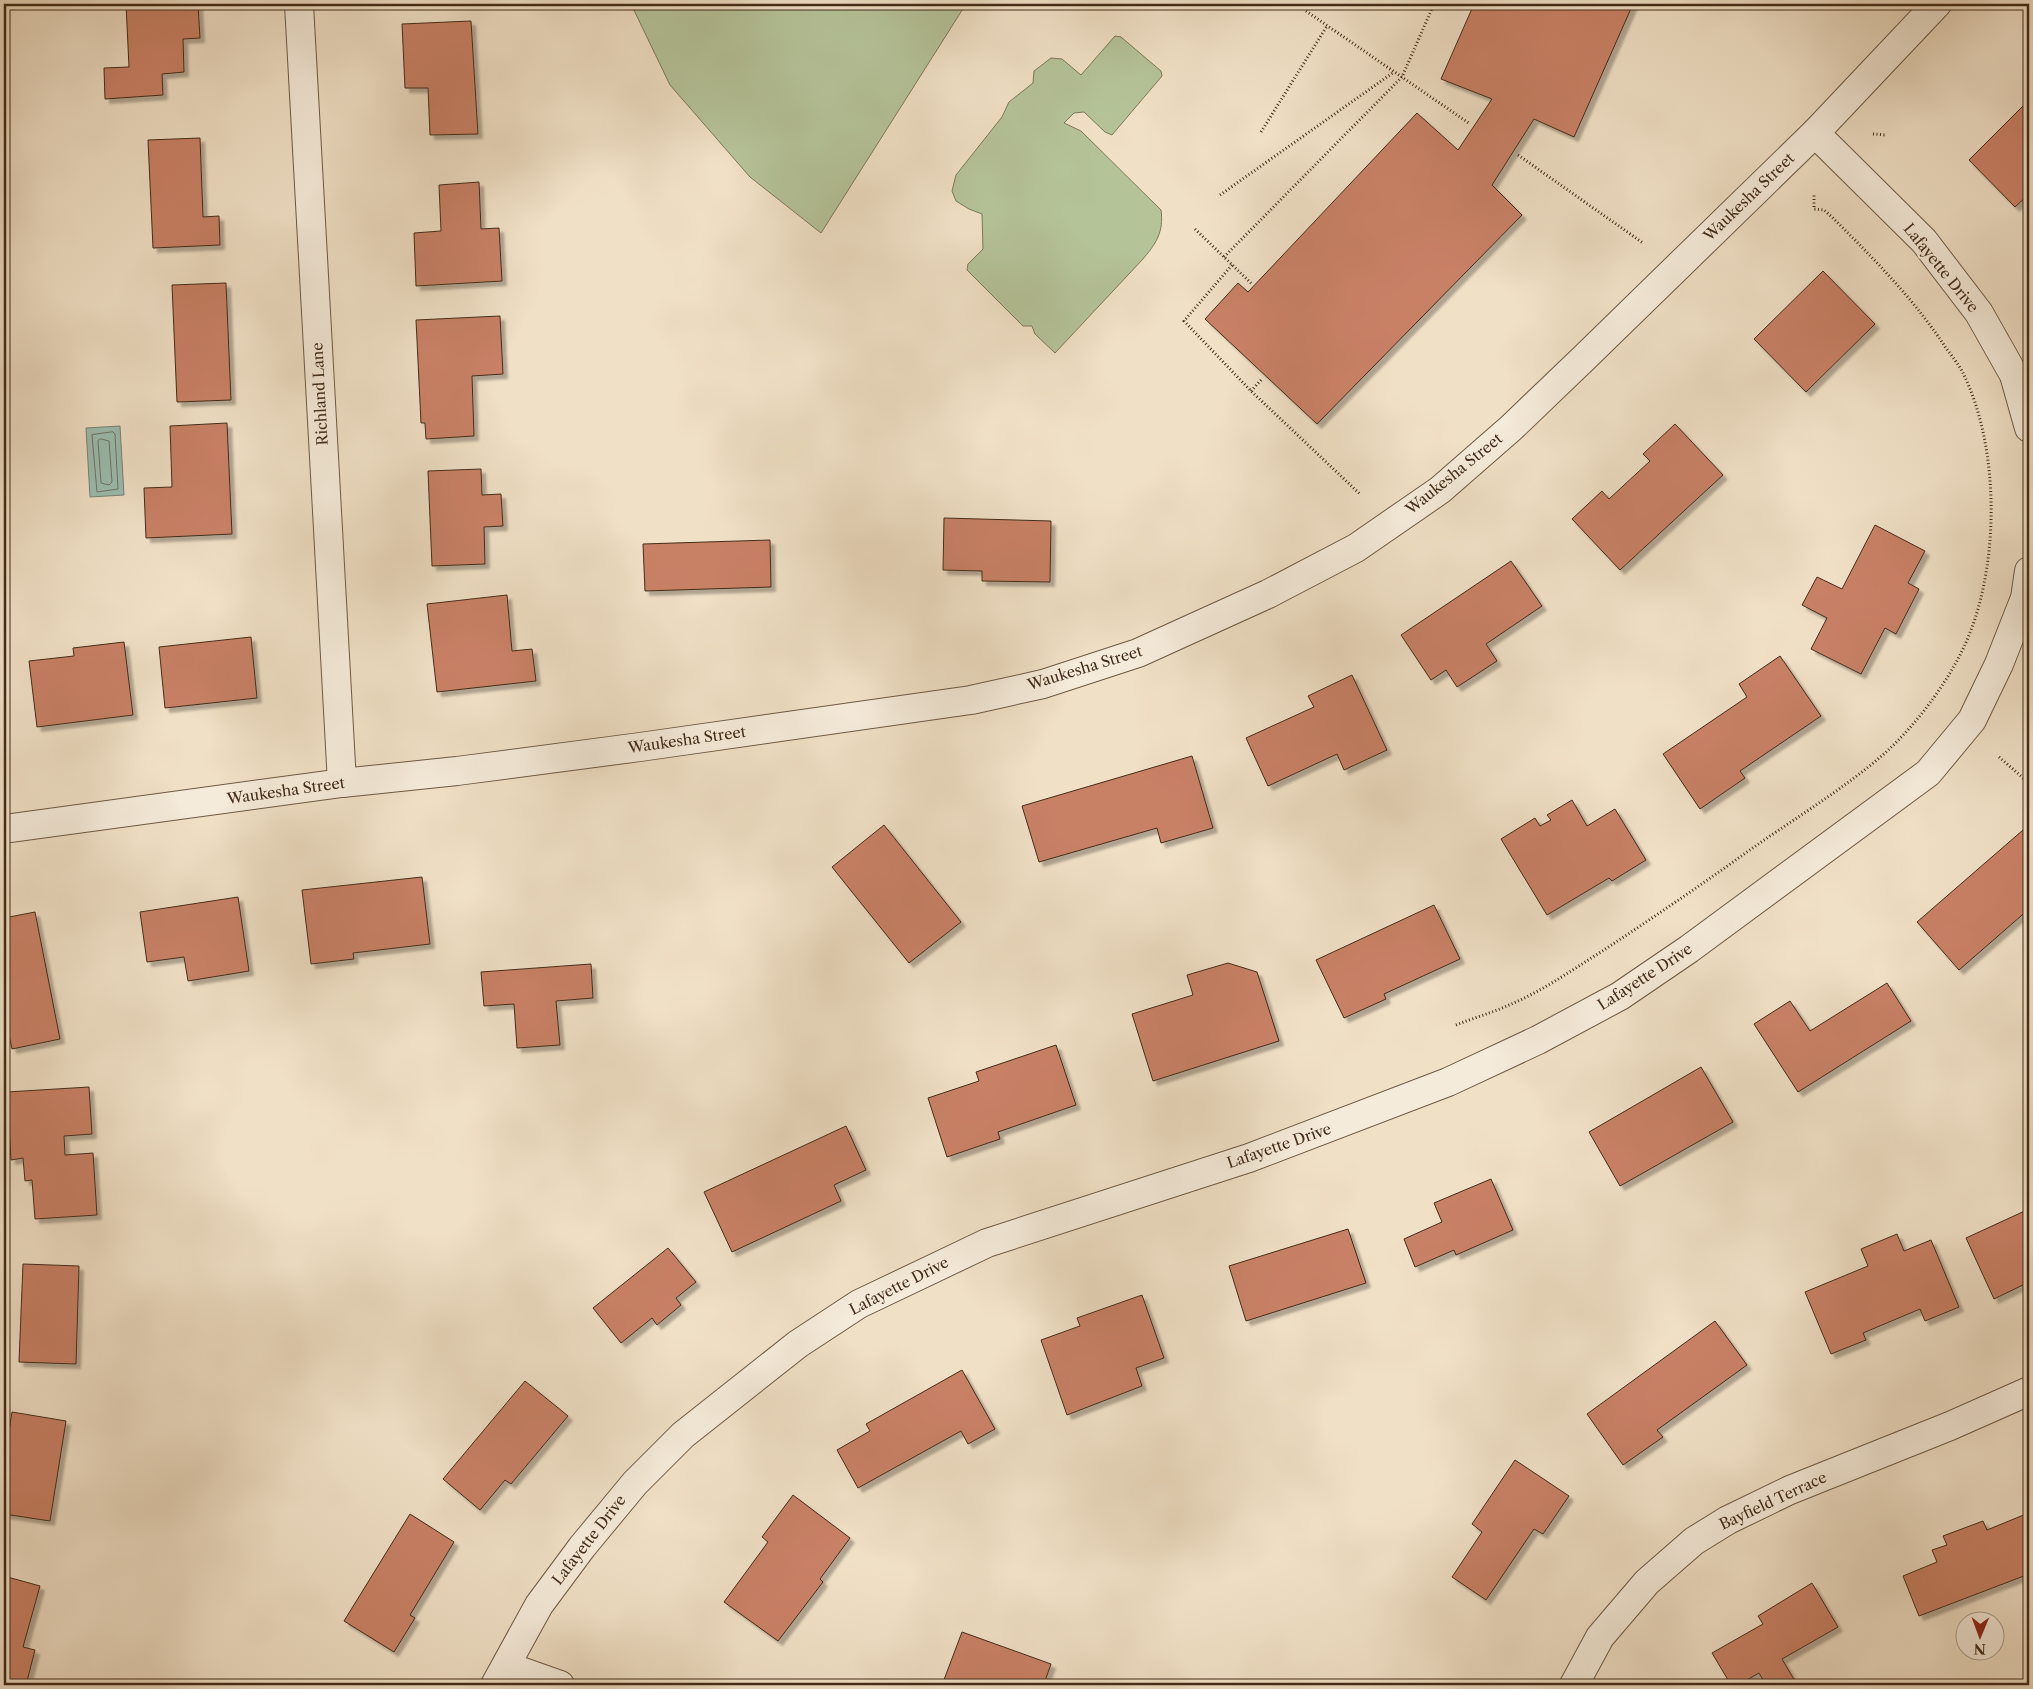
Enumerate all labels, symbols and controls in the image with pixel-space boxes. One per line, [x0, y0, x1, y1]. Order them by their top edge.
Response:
street label: Waukesha Street [1699, 148, 1799, 245]
street label: Lafayette Drive [1900, 219, 1983, 316]
street label: Richland Lane [307, 342, 332, 446]
street label: Waukesha Street [1401, 428, 1506, 519]
street label: Waukesha Street [1024, 641, 1145, 694]
street label: Waukesha Street [626, 722, 748, 757]
street label: Waukesha Street [225, 773, 347, 808]
street label: Lafayette Drive [1594, 939, 1696, 1014]
street label: Lafayette Drive [1224, 1119, 1333, 1172]
street label: Lafayette Drive [846, 1252, 952, 1319]
street label: Bayfield Terrace [1716, 1467, 1830, 1534]
street label: Lafayette Drive [548, 1491, 630, 1588]
north arrow [1956, 1612, 2006, 1662]
text: N [1974, 1640, 1986, 1658]

